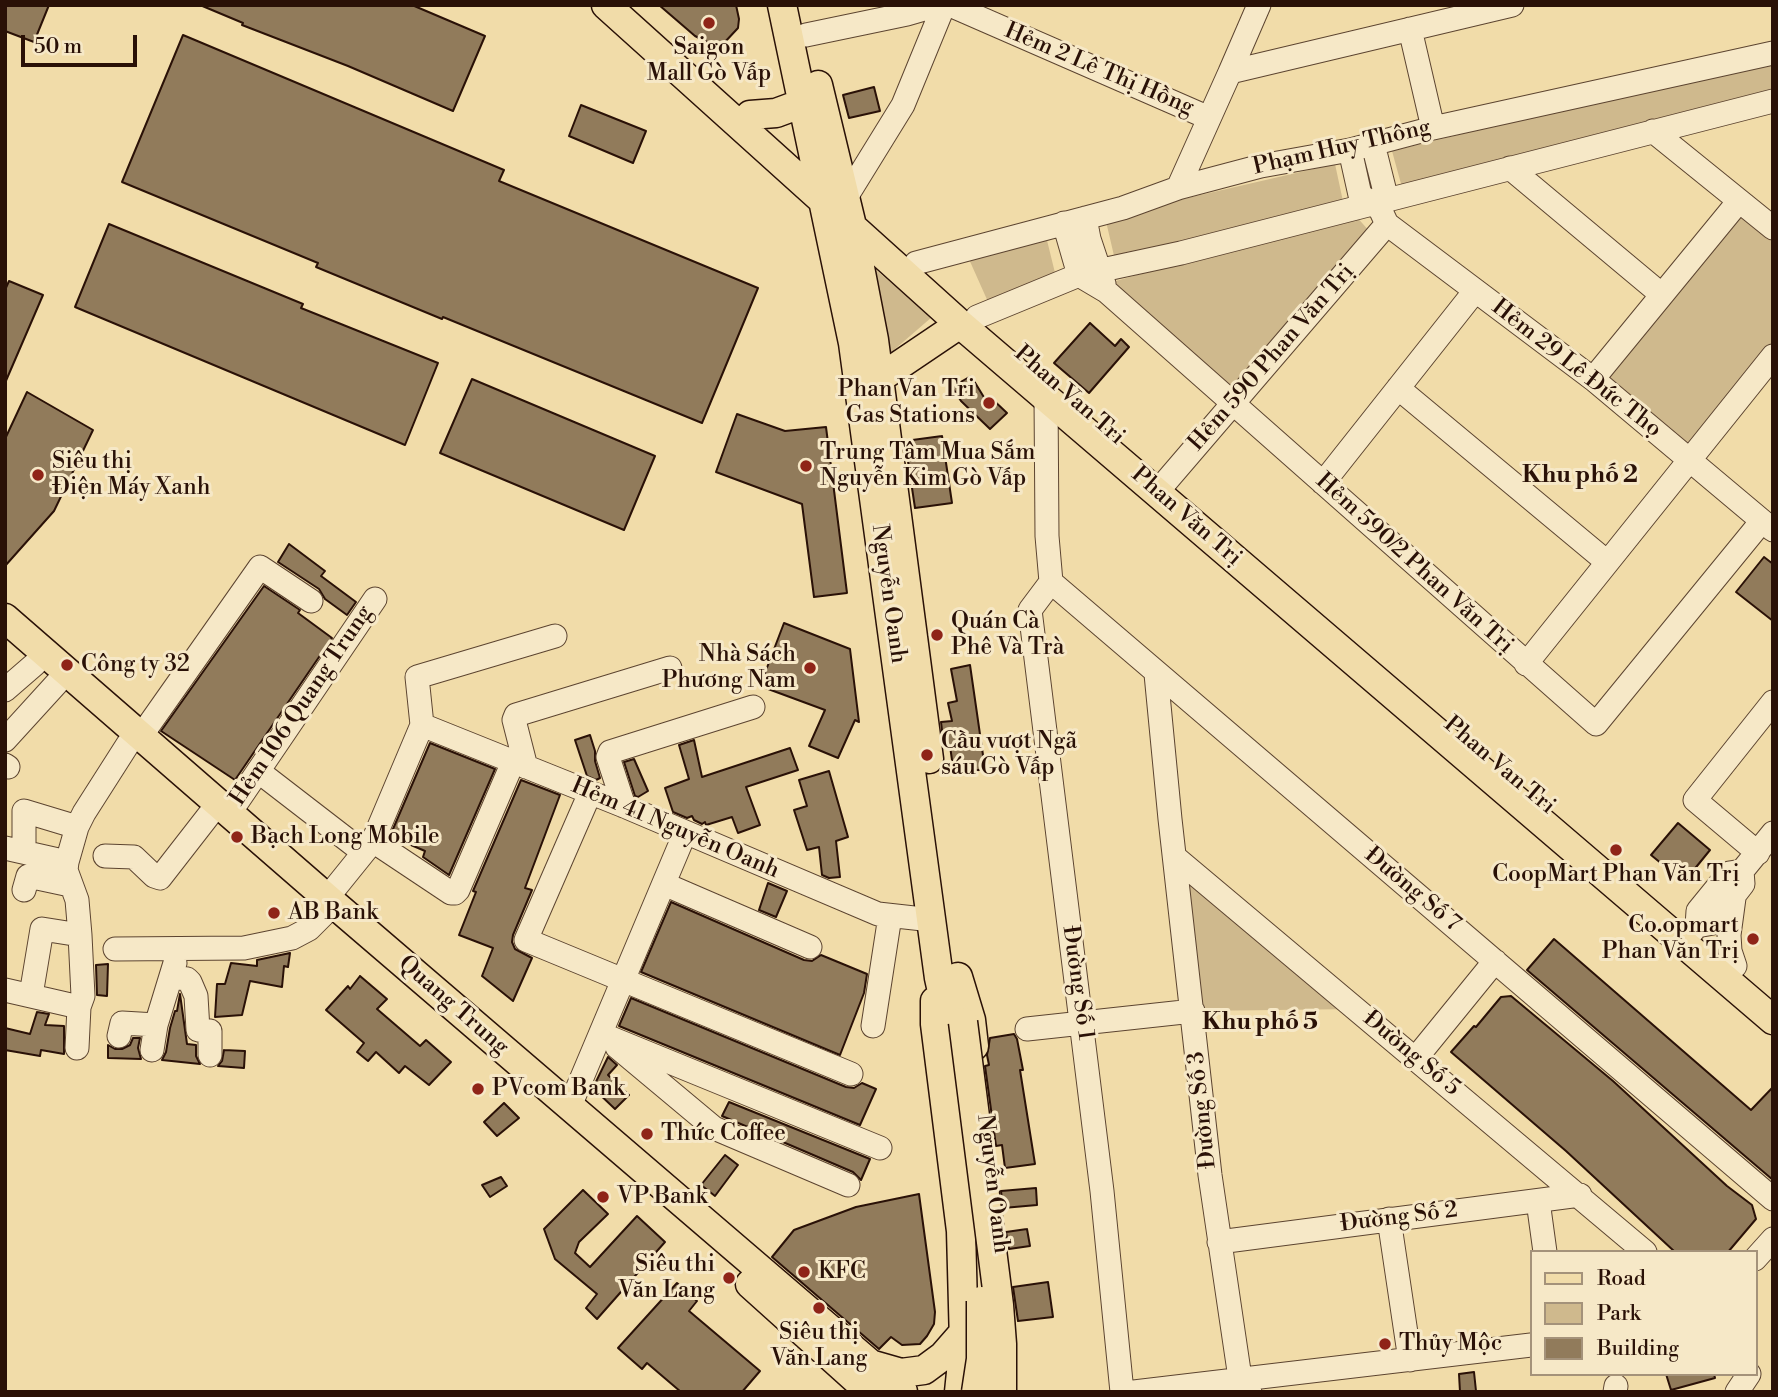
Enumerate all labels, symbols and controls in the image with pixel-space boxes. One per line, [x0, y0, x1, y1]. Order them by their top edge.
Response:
marker: Saigon Mall Gò Vấp [701, 15, 717, 31]
street label: Hẻm 2 Lê Thị Hồng [1000, 18, 1198, 122]
scale bar [24, 21, 140, 65]
text: 50 m [34, 34, 82, 60]
place label: Saigon Mall Gò Vấp [647, 34, 771, 88]
street label: Phạm Huy Thông [1251, 114, 1433, 182]
street label: Hẻm 590 Phan Văn Trị [1183, 259, 1361, 457]
street label: Hẻm 29 Lê Đức Thọ [1486, 294, 1666, 444]
street label: Phan Van Tri [1008, 341, 1130, 451]
place label: Phan Van Tri Gas Stations [838, 376, 975, 430]
marker: Phan Van Tri Gas Stations [981, 395, 997, 411]
place label: Trung Tâm Mua Sắm Nguyễn Kim Gò Vấp [820, 439, 1035, 493]
place label: Siêu thị Điện Máy Xanh [52, 448, 210, 502]
marker: Trung Tâm Mua Sắm Nguyễn Kim Gò Vấp [798, 458, 814, 474]
street label: Phan Văn Trị [1125, 462, 1247, 572]
district label: Khu phố 2 [1522, 462, 1638, 490]
marker: Siêu thị Điện Máy Xanh [30, 467, 46, 483]
street label: Hẻm 590/2 Phan Văn Trị [1310, 468, 1518, 660]
street label: Nguyễn Oanh [865, 523, 911, 665]
street label: Hẻm 106 Quang Trung [225, 601, 379, 811]
place label: Quán Cà Phê Và Trà [951, 608, 1064, 662]
marker: Quán Cà Phê Và Trà [929, 627, 945, 643]
place label: Nhà Sách Phương Nam [662, 641, 796, 695]
place label: Công ty 32 [81, 651, 190, 679]
marker: Công ty 32 [59, 657, 75, 673]
marker: Nhà Sách Phương Nam [802, 660, 818, 676]
street label: Phan Van Tri [1438, 711, 1560, 821]
place label: Cầu vượt Ngã sáu Gò Vấp [941, 728, 1077, 782]
marker: Cầu vượt Ngã sáu Gò Vấp [919, 747, 935, 763]
street label: Hẻm 41 Nguyễn Oanh [567, 773, 783, 885]
place label: Bạch Long Mobile [251, 823, 440, 851]
marker: Bạch Long Mobile [229, 829, 245, 845]
street label: Đường Số 7 [1358, 842, 1466, 938]
marker: CoopMart Phan Văn Trị [1608, 842, 1624, 858]
place label: CoopMart Phan Văn Trị [1492, 861, 1740, 889]
place label: AB Bank [288, 899, 378, 927]
marker: AB Bank [266, 905, 282, 921]
place label: Co.opmart Phan Văn Trị [1602, 912, 1739, 966]
street label: Đường Số 1 [1055, 924, 1099, 1042]
marker: Co.opmart Phan Văn Trị [1745, 931, 1761, 947]
street label: Quang Trung [392, 950, 514, 1062]
street label: Đường Số 5 [1357, 1006, 1465, 1102]
district label: Khu phố 5 [1202, 1009, 1318, 1037]
street label: Đường Số 3 [1183, 1050, 1223, 1170]
place label: PVcom Bank [492, 1075, 625, 1103]
marker: PVcom Bank [470, 1081, 486, 1097]
street label: Nguyễn Oanh [970, 1113, 1014, 1255]
place label: Thức Coffee [661, 1120, 786, 1148]
marker: Thức Coffee [639, 1126, 655, 1142]
place label: VP Bank [617, 1183, 707, 1211]
marker: VP Bank [595, 1189, 611, 1205]
street label: Đường Số 2 [1339, 1197, 1459, 1239]
legend [1530, 1250, 1757, 1376]
place label: Siêu thi Văn Lang [618, 1251, 715, 1305]
place label: KFC [818, 1258, 866, 1286]
marker: KFC [796, 1264, 812, 1280]
text: Road [1597, 1266, 1646, 1292]
marker: Siêu thi Văn Lang [721, 1270, 737, 1286]
marker: Siêu thị Văn Lang [811, 1300, 827, 1316]
text: Park [1597, 1301, 1641, 1327]
place label: Siêu thị Văn Lang [770, 1319, 868, 1373]
place label: Thủy Mộc [1399, 1330, 1502, 1358]
marker: Thủy Mộc [1377, 1336, 1393, 1352]
text: Building [1597, 1336, 1679, 1362]

